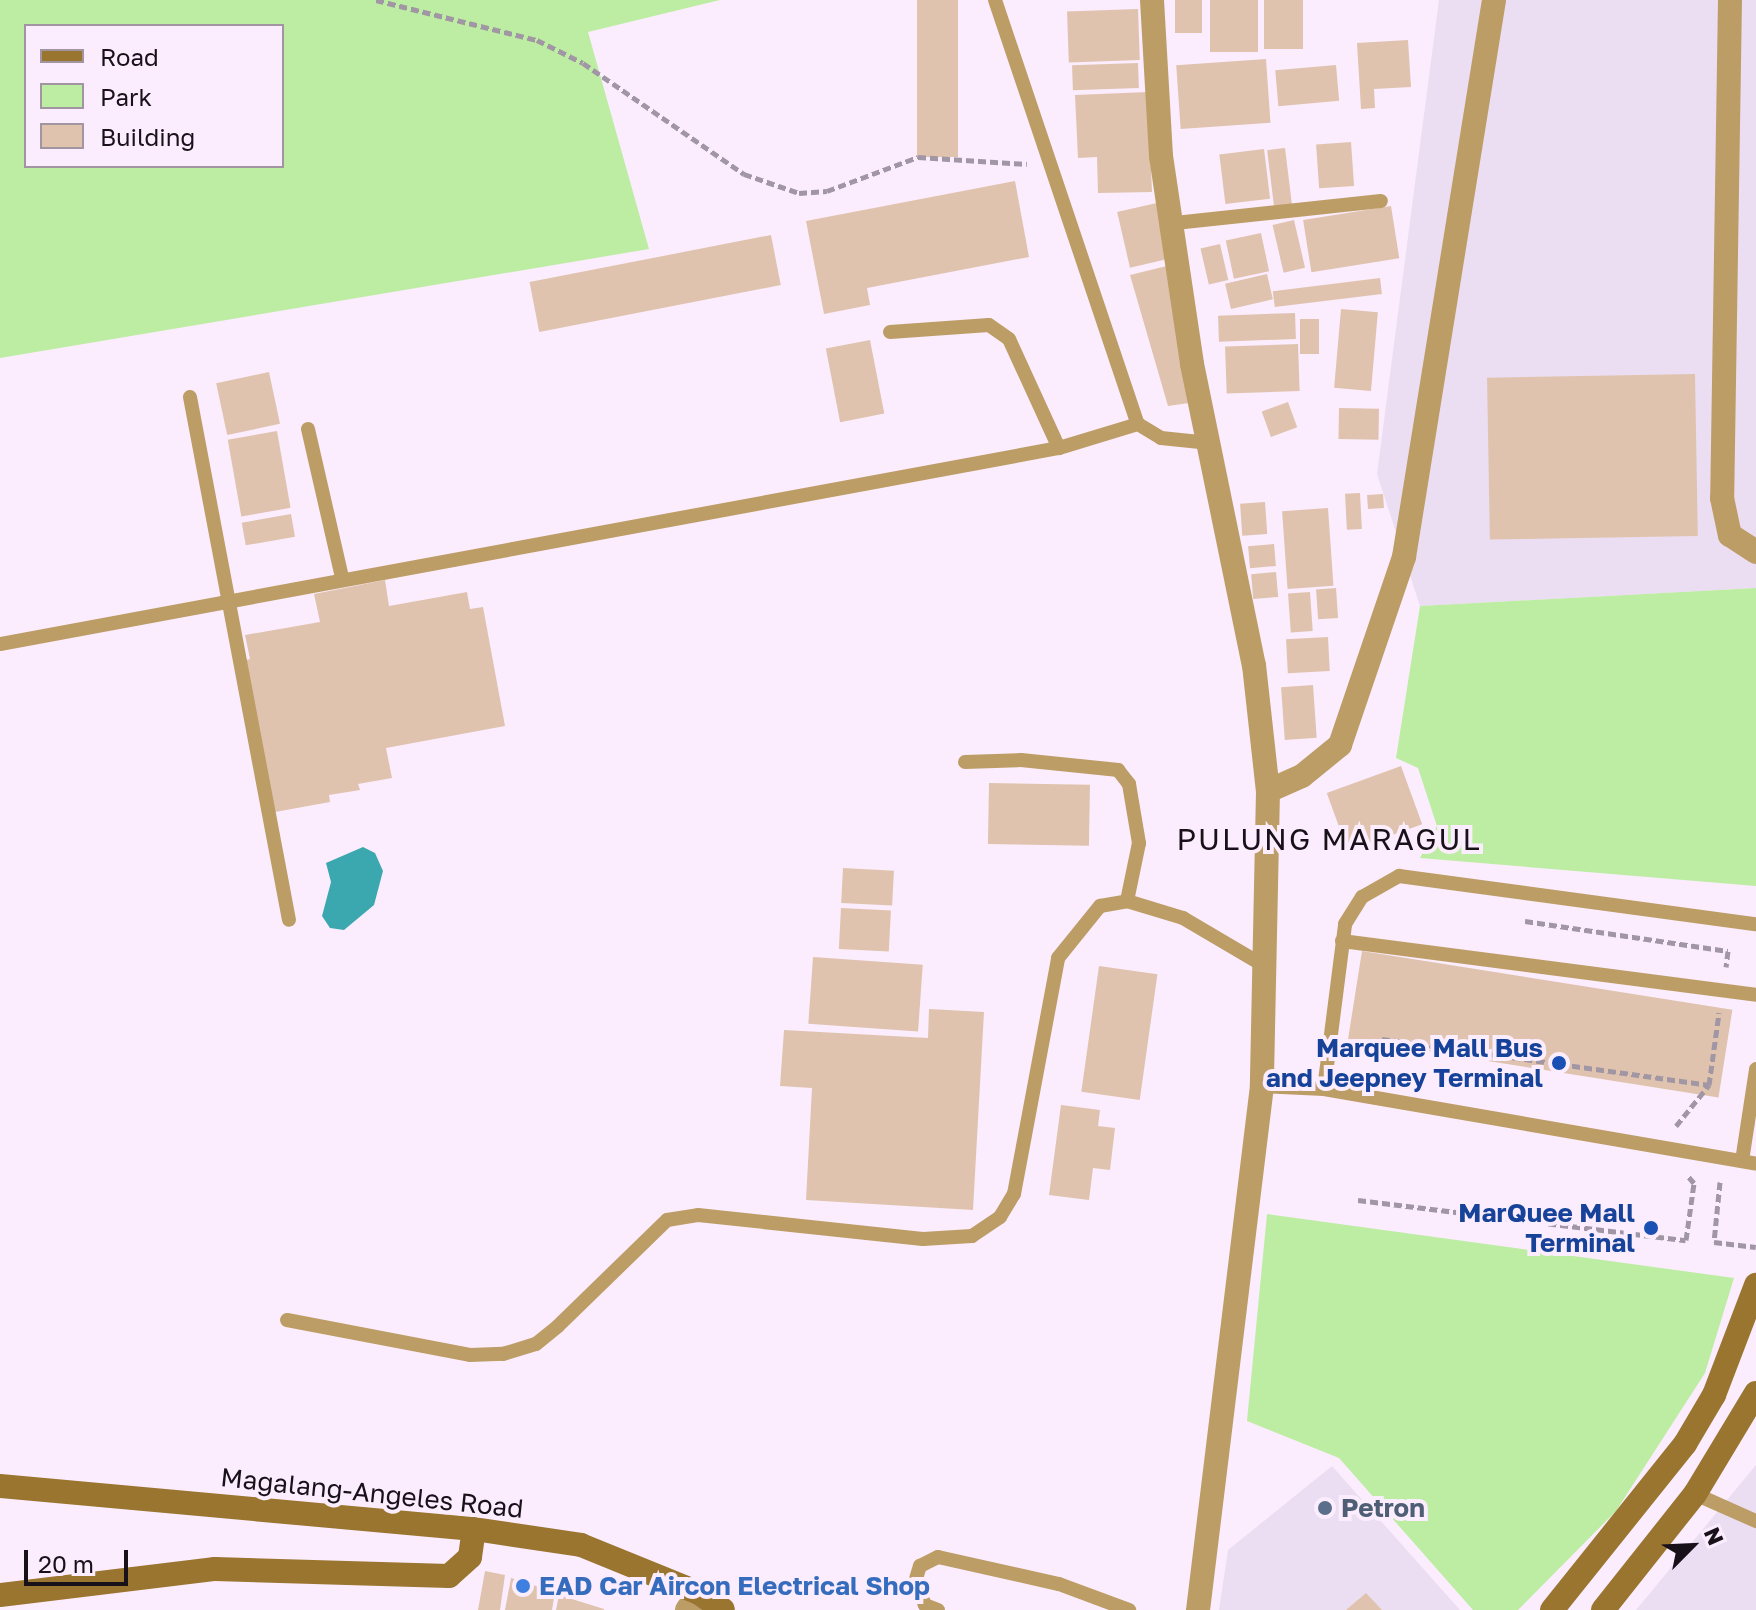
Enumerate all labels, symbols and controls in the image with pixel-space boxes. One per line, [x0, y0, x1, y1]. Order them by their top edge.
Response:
legend [24, 24, 284, 168]
text: Road [100, 42, 159, 71]
text: Park [100, 82, 152, 111]
text: Building [100, 122, 195, 151]
district label: PULUNG MARAGUL [1176, 821, 1482, 857]
place label: Marquee Mall Bus and Jeepney Terminal [1266, 1032, 1543, 1094]
marker: Marquee Mall Bus and Jeepney Terminal [1550, 1054, 1568, 1072]
place label: MarQuee Mall Terminal [1458, 1197, 1635, 1258]
marker: MarQuee Mall Terminal [1642, 1219, 1660, 1237]
street label: Magalang-Angeles Road [219, 1462, 525, 1524]
place label: Petron [1341, 1492, 1425, 1524]
marker: Petron [1316, 1499, 1334, 1517]
north arrow [1652, 1506, 1732, 1586]
text: N [1699, 1523, 1730, 1549]
scale bar [28, 1534, 132, 1584]
text: 20 m [38, 1549, 94, 1578]
place label: EAD Car Aircon Electrical Shop [539, 1570, 930, 1602]
marker: EAD Car Aircon Electrical Shop [514, 1577, 532, 1595]

